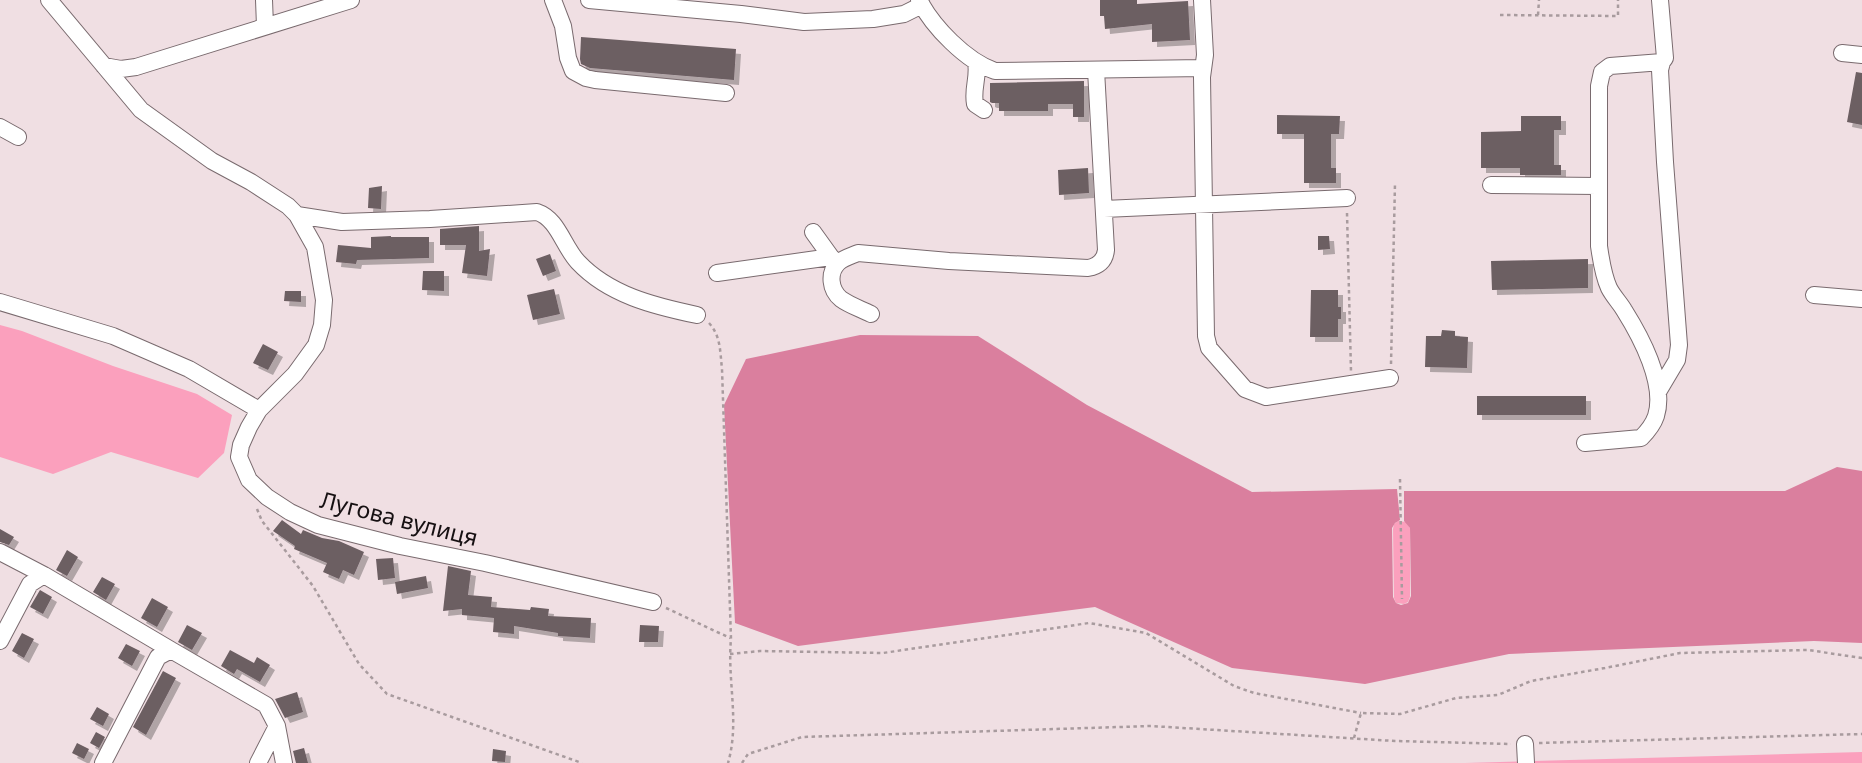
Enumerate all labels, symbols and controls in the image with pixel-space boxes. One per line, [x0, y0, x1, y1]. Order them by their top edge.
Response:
street label: Лугова вулиця [317, 483, 481, 553]

